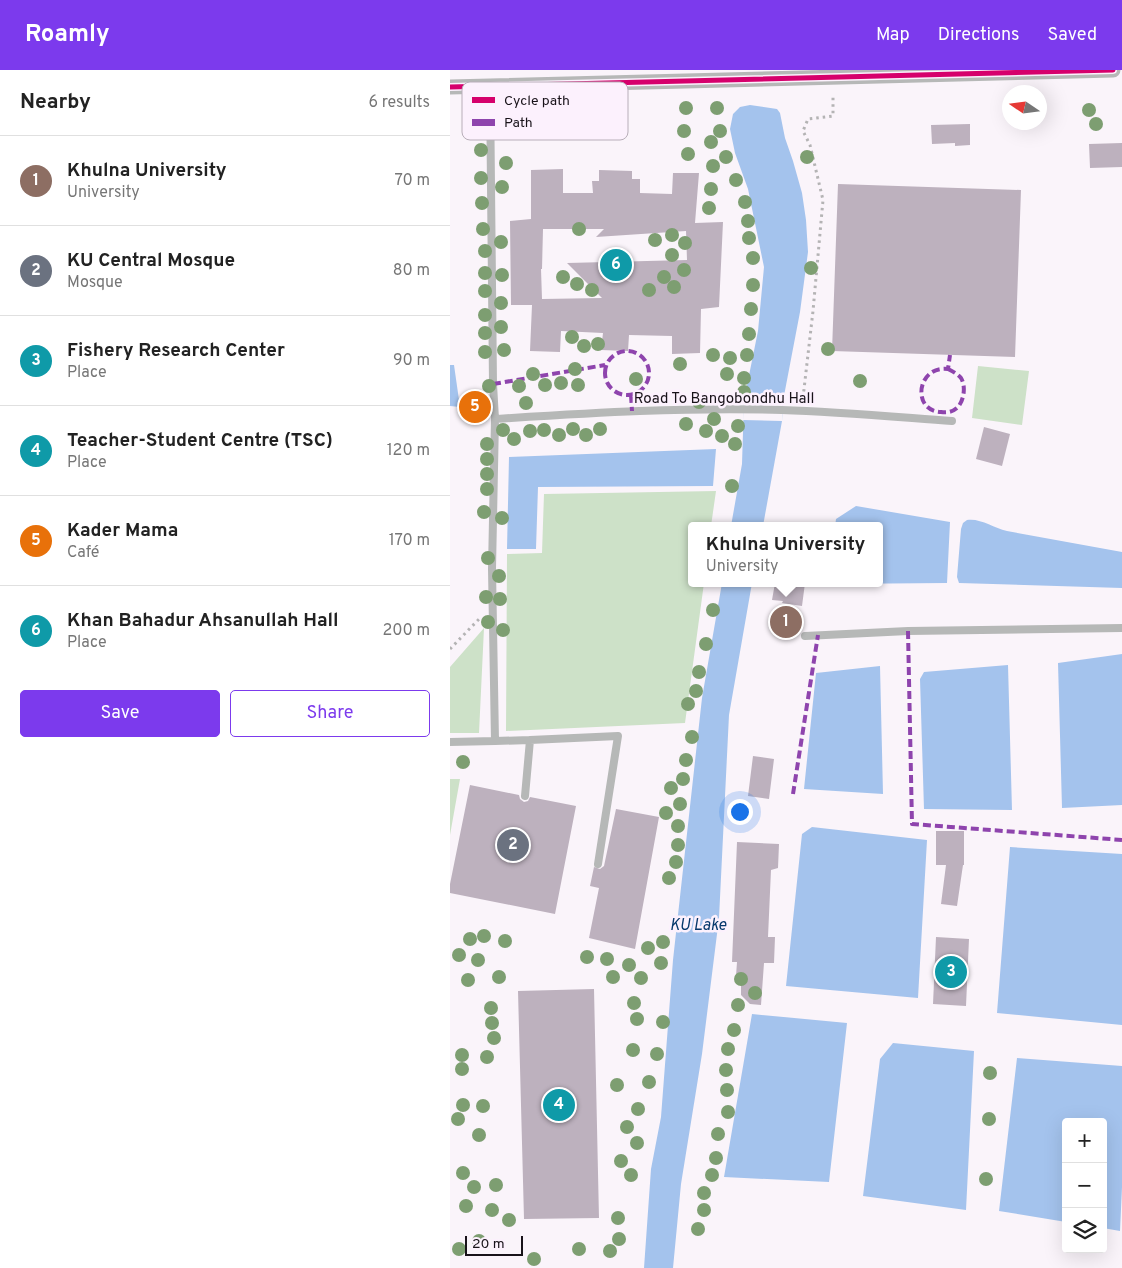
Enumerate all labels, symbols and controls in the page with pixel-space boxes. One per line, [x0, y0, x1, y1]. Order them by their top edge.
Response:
text: Roamly [25, 20, 110, 50]
text: Map [876, 24, 910, 47]
text: Directions [938, 24, 1020, 47]
text: Saved [1048, 24, 1097, 47]
legend [462, 82, 628, 140]
north arrow [1002, 85, 1047, 130]
text: Nearby [20, 89, 91, 116]
text: 6 results [368, 93, 430, 113]
text: Cycle path [504, 93, 570, 110]
text: Path [504, 115, 533, 132]
text: Khulna University [67, 159, 227, 183]
text: 1 [33, 171, 39, 191]
text: 70 m [395, 171, 430, 191]
text: University [67, 183, 140, 203]
pin: 6 [600, 246, 632, 284]
text: KU Central Mosque [67, 249, 235, 273]
text: 2 [31, 261, 41, 281]
text: 80 m [393, 261, 430, 281]
text: Mosque [67, 273, 123, 293]
text: Fishery Research Center [67, 339, 285, 363]
text: 3 [31, 351, 41, 371]
text: 90 m [393, 351, 430, 371]
text: Place [67, 363, 107, 383]
pin: 5 [459, 388, 491, 426]
street label: Road To Bangobondhu Hall [634, 390, 814, 409]
text: Teacher-Student Centre (TSC) [67, 429, 333, 453]
text: 4 [31, 441, 41, 461]
text: 120 m [387, 441, 430, 461]
text: Place [67, 453, 107, 473]
text: Kader Mama [67, 519, 178, 543]
popup [688, 522, 883, 587]
text: 5 [31, 531, 41, 551]
text: 170 m [389, 531, 430, 551]
text: Khulna University [706, 533, 865, 557]
text: Café [67, 543, 99, 563]
text: University [706, 557, 779, 577]
pin: 1 [770, 603, 802, 641]
text: Khan Bahadur Ahsanullah Hall [67, 609, 339, 633]
text: 6 [31, 621, 41, 641]
text: 200 m [382, 621, 430, 641]
text: Place [67, 633, 107, 653]
button: Save [20, 690, 220, 737]
button: Share [230, 690, 430, 737]
your location [727, 799, 753, 825]
pin: 2 [497, 826, 529, 864]
water label: KU Lake [670, 916, 727, 936]
pin: 3 [935, 953, 967, 991]
pin: 4 [543, 1086, 575, 1124]
map controls [1062, 1118, 1107, 1253]
button: + [1062, 1118, 1107, 1163]
button: − [1062, 1163, 1107, 1208]
button: layers [1062, 1208, 1107, 1253]
scale bar [465, 1233, 522, 1256]
text: 20 m [472, 1236, 505, 1253]

